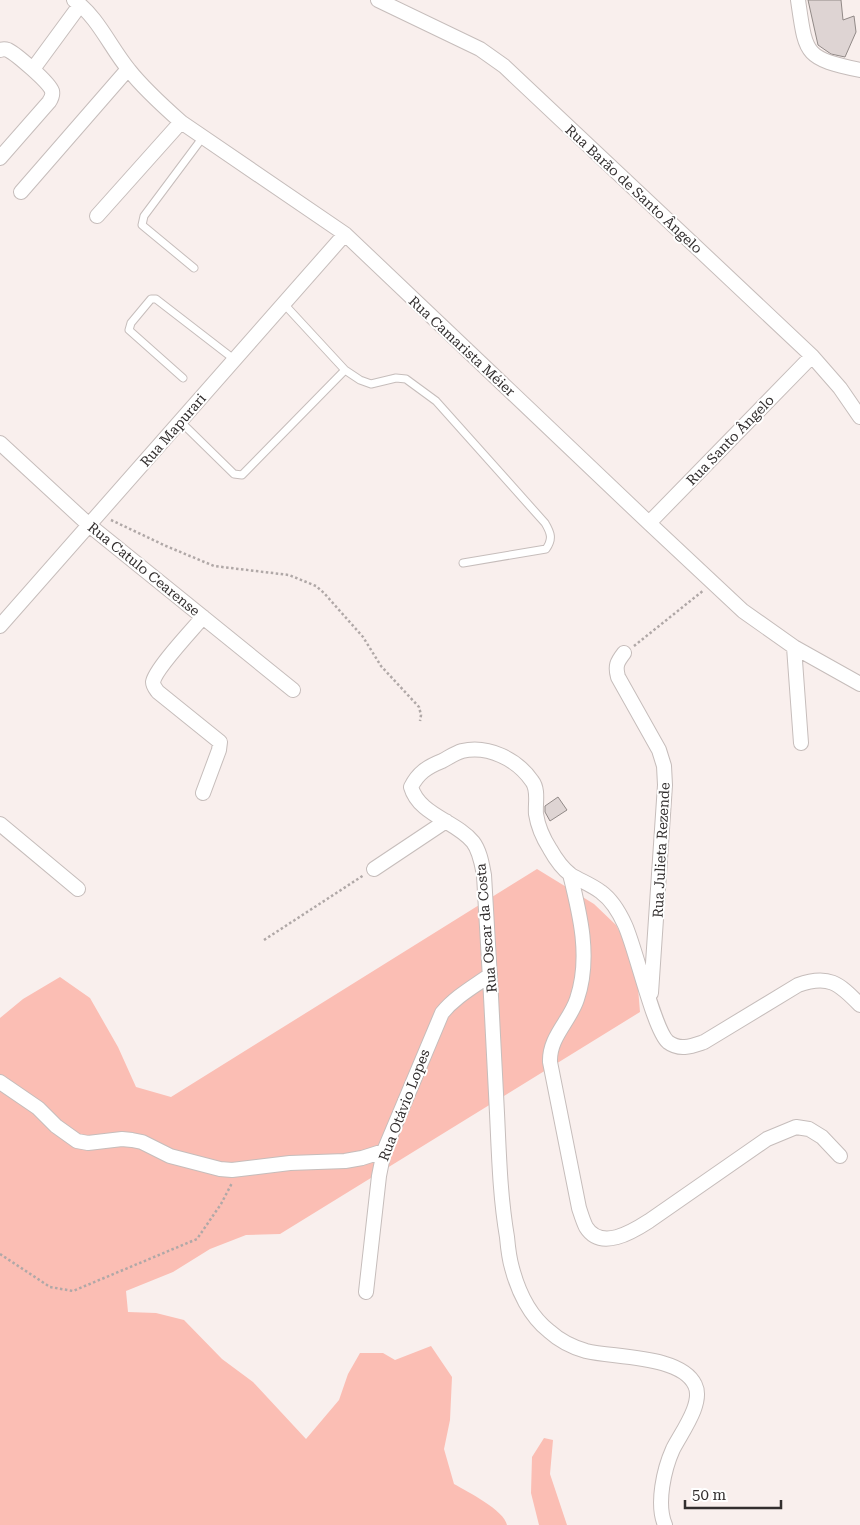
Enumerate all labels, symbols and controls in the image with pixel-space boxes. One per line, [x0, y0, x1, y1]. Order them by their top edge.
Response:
street label: Rua Barão de Santo Ângelo [562, 121, 706, 257]
street label: Rua Camarista Méier [406, 293, 519, 400]
street label: Rua Mapurari [137, 390, 209, 470]
street label: Rua Santo Ângelo [683, 392, 777, 488]
street label: Rua Catulo Cearense [85, 519, 203, 619]
street label: Rua Julieta Rezende [649, 782, 673, 918]
street label: Rua Oscar da Costa [472, 862, 500, 993]
street label: Rua Otávio Lopes [375, 1047, 433, 1163]
scale bar [685, 1478, 781, 1510]
text: 50 m [692, 1486, 727, 1504]

